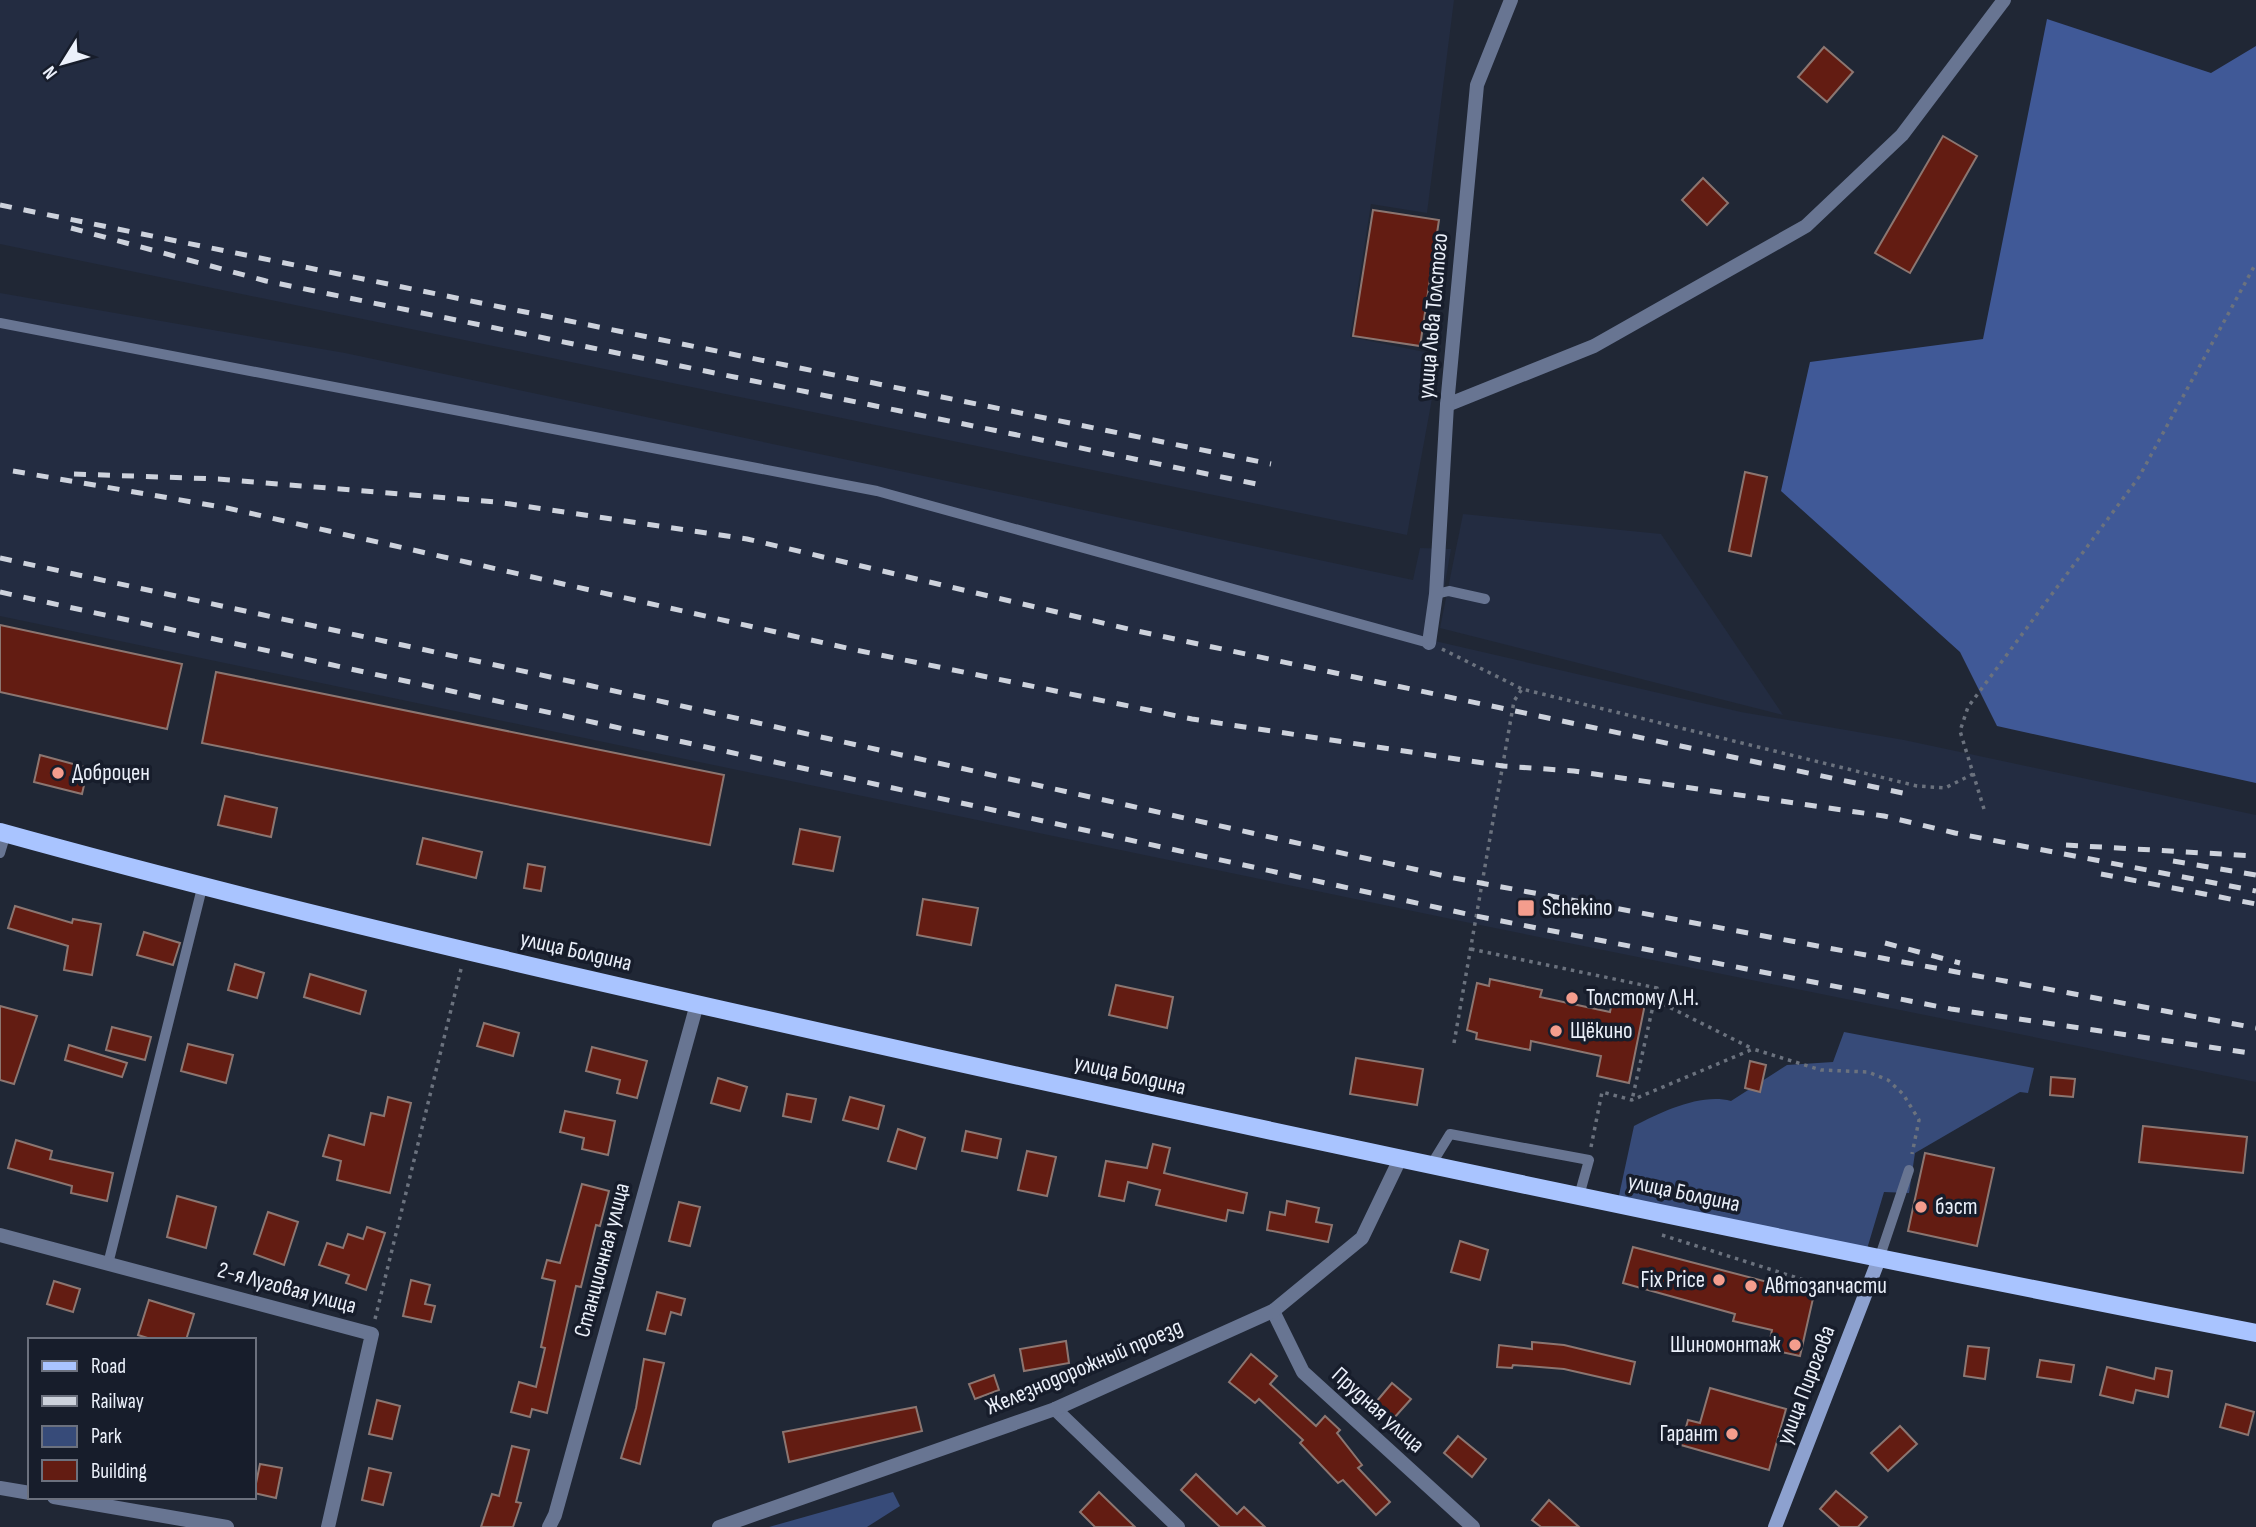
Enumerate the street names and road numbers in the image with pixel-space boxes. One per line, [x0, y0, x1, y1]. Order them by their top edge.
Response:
street label: улица Льва Толстого [1412, 232, 1454, 400]
street label: улица Болдина [517, 925, 635, 977]
street label: улица Болдина [1071, 1049, 1189, 1101]
street label: улица Болдина [1625, 1167, 1743, 1219]
street label: Станционная улица [568, 1180, 636, 1340]
street label: 2-я Луговая улица [215, 1256, 359, 1320]
street label: Железнодорожный проезд [981, 1313, 1187, 1421]
street label: улица Пирогова [1770, 1321, 1842, 1449]
street label: Прудная улица [1326, 1361, 1430, 1459]

